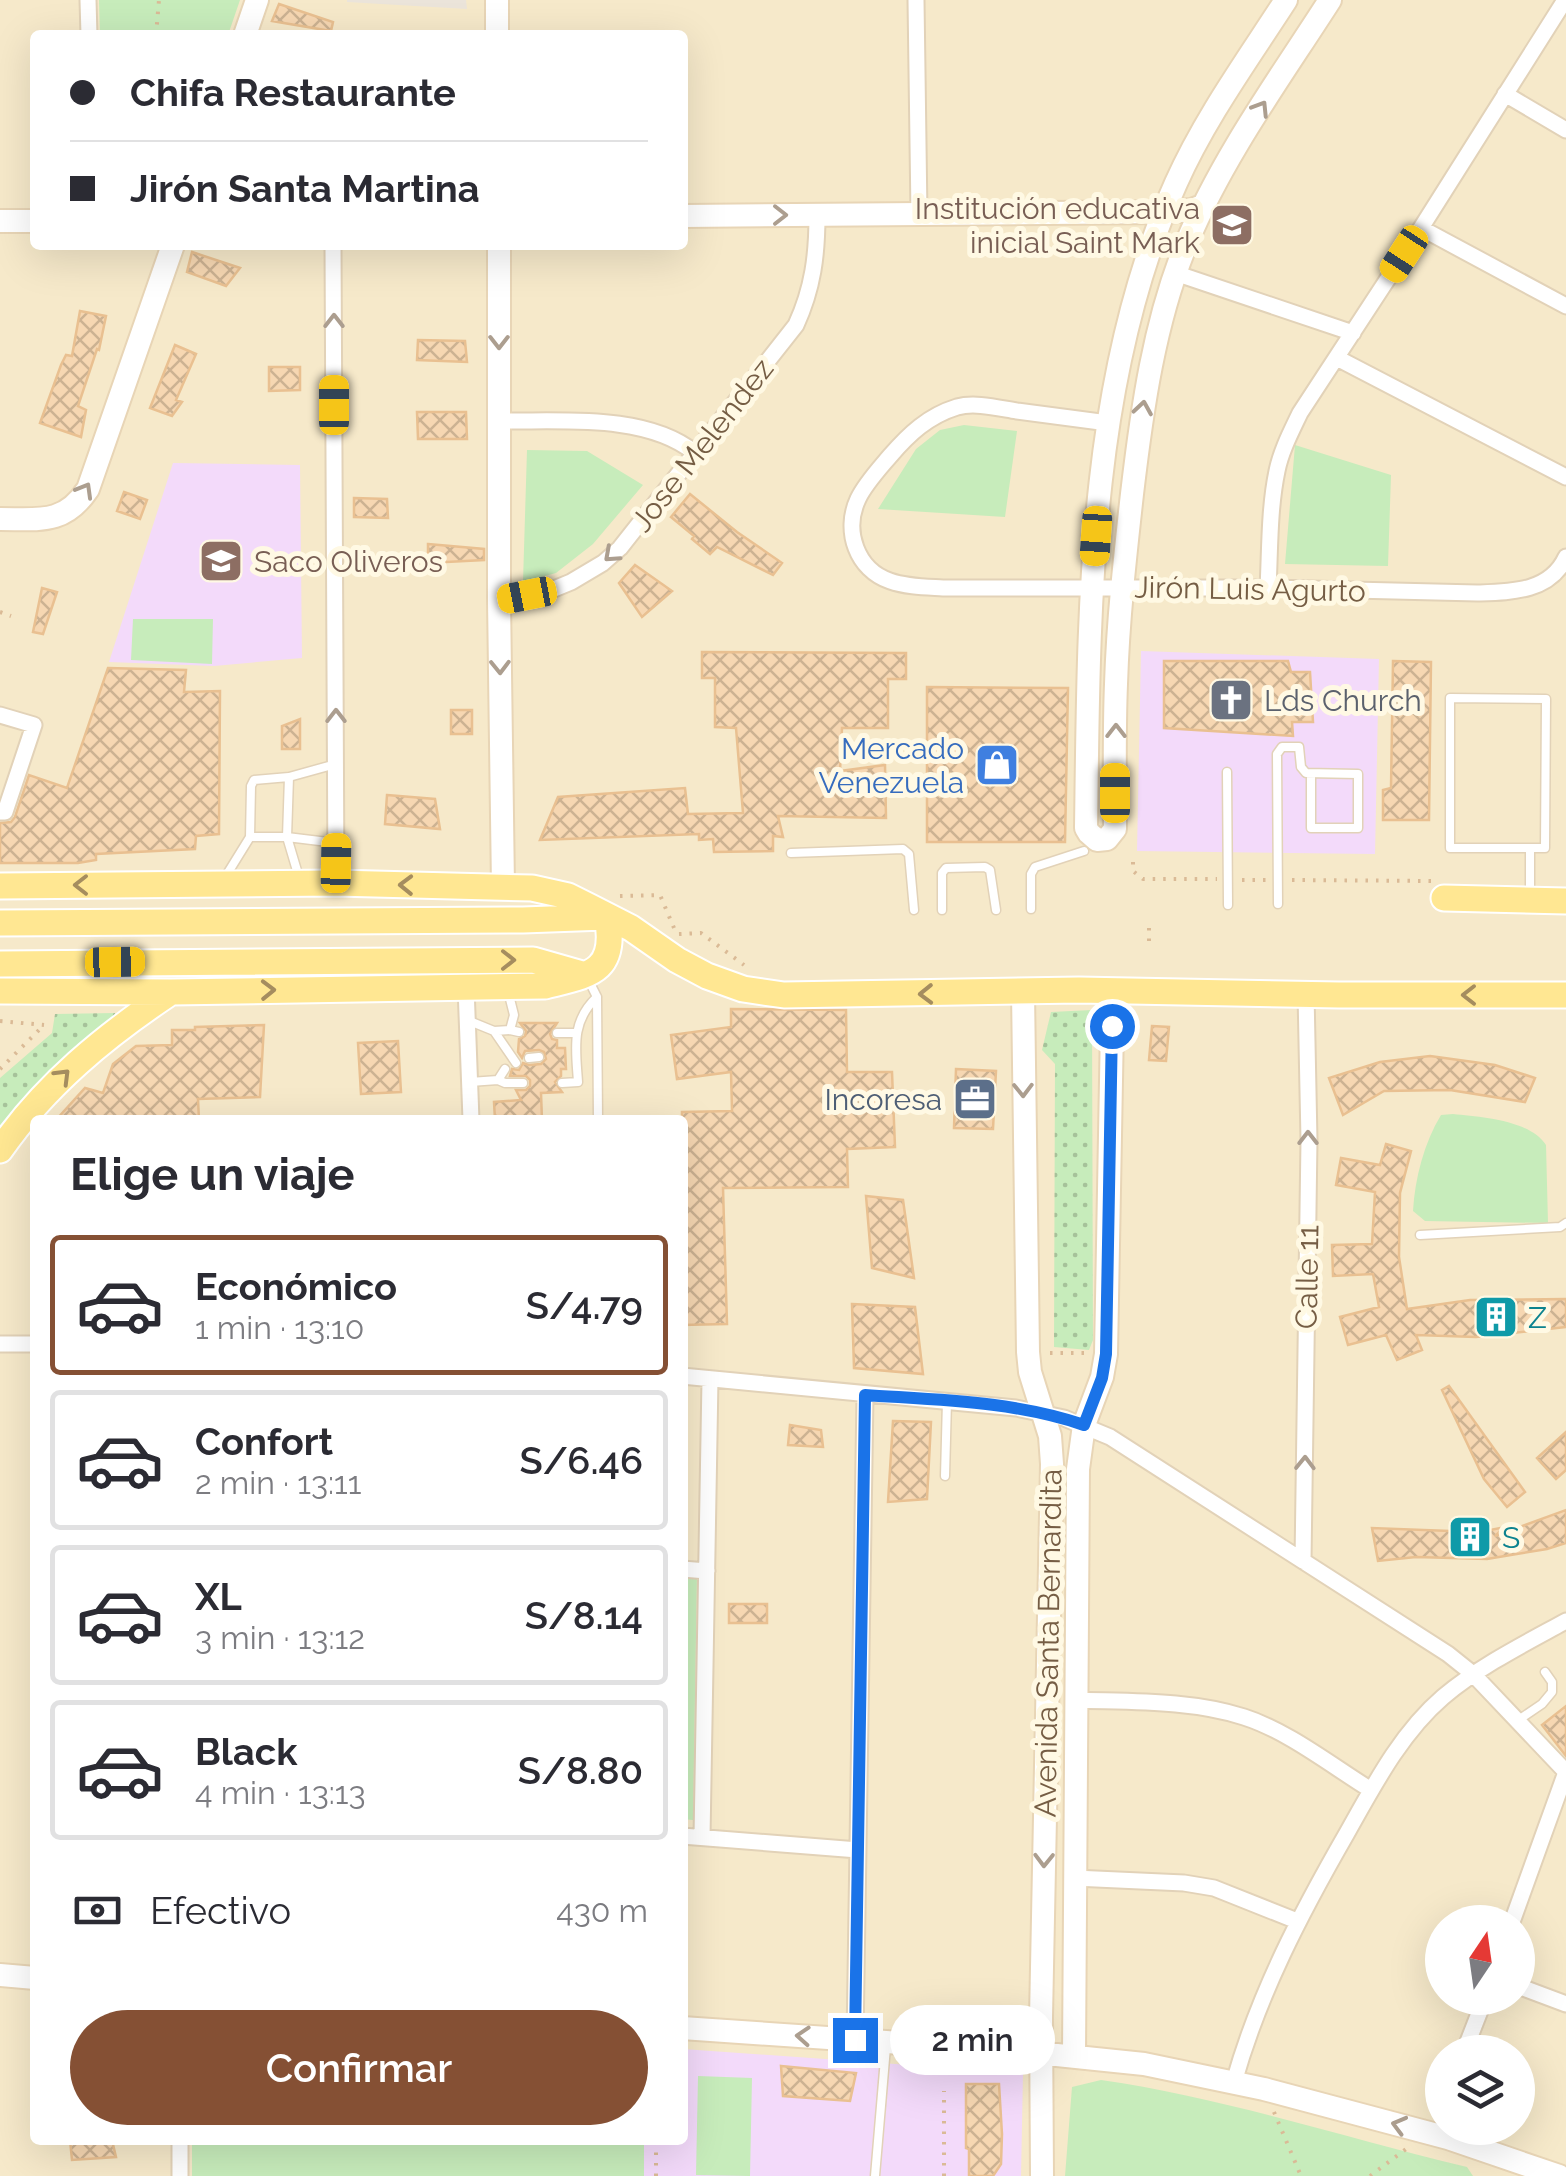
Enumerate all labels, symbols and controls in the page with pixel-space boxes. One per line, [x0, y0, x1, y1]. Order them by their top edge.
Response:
text: Chifa Restaurante [130, 70, 456, 115]
one-way arrow [1249, 101, 1268, 119]
text: Jirón Santa Martina [130, 166, 480, 211]
place label: Institución educativa inicial Saint Mark [915, 191, 1200, 260]
school or university icon: Institución educativa inicial Saint Mark [1209, 202, 1255, 248]
one-way arrow [772, 204, 788, 226]
car [1375, 221, 1433, 287]
one-way arrow [323, 312, 345, 328]
one-way arrow [488, 336, 510, 351]
street label: Jose Melendez [624, 352, 780, 538]
car [319, 375, 349, 435]
one-way arrow [1132, 399, 1153, 416]
one-way arrow [72, 483, 92, 501]
car [1079, 505, 1113, 567]
school or university icon: Saco Oliveros [198, 538, 244, 584]
place label: Saco Oliveros [254, 544, 443, 579]
one-way arrow [604, 544, 623, 562]
street label: Jirón Luis Agurto [1134, 569, 1366, 609]
car [495, 575, 559, 615]
one-way arrow [489, 660, 511, 676]
church icon: Lds Church [1208, 677, 1254, 723]
place label: Lds Church [1264, 683, 1422, 718]
one-way arrow [325, 707, 346, 723]
one-way arrow [1105, 723, 1126, 739]
place label: Mercado Venezuela [818, 731, 964, 800]
shop icon: Mercado Venezuela [974, 742, 1020, 788]
car [1100, 763, 1130, 823]
car [320, 833, 352, 893]
one-way arrow [72, 874, 88, 896]
one-way arrow [397, 874, 413, 895]
car [85, 946, 145, 978]
one-way arrow [502, 949, 517, 971]
one-way arrow [261, 980, 277, 1001]
one-way arrow [917, 983, 933, 1004]
one-way arrow [1460, 984, 1476, 1006]
route start [1090, 1004, 1135, 1049]
one-way arrow [51, 1070, 69, 1088]
office icon: Incoresa [952, 1076, 998, 1122]
place label: Incoresa [824, 1082, 942, 1117]
one-way arrow [1013, 1082, 1034, 1098]
one-way arrow [1298, 1130, 1319, 1146]
text: Elige un viaje [70, 1148, 354, 1201]
street label: Calle 11 [1289, 1224, 1325, 1329]
icon: car [75, 1260, 165, 1350]
text: Económico [195, 1264, 397, 1309]
text: S/4.79 [526, 1283, 643, 1328]
building icon: Z [1473, 1294, 1519, 1340]
place label: Z [1528, 1300, 1547, 1335]
text: 1 min · 13:10 [195, 1309, 364, 1346]
icon: car [75, 1415, 165, 1505]
text: Confort [195, 1419, 333, 1464]
text: S/6.46 [520, 1438, 643, 1483]
one-way arrow [1294, 1455, 1315, 1471]
text: 2 min · 13:11 [195, 1464, 361, 1501]
street label: Avenida Santa Bernardita [1027, 1468, 1069, 1818]
building icon: S [1447, 1514, 1493, 1560]
place label: S [1502, 1520, 1520, 1555]
icon: car [75, 1570, 165, 1660]
text: XL [195, 1574, 242, 1619]
text: S/8.14 [525, 1593, 643, 1638]
text: 3 min · 13:12 [195, 1619, 365, 1656]
icon: car [75, 1725, 165, 1815]
text: Black [195, 1729, 297, 1774]
text: S/8.80 [518, 1748, 643, 1793]
text: 4 min · 13:13 [195, 1774, 366, 1811]
one-way arrow [1034, 1852, 1055, 1868]
icon: cash [70, 1883, 125, 1938]
text: Efectivo [150, 1888, 291, 1933]
text: 430 m [556, 1892, 648, 1929]
north arrow [1425, 1905, 1535, 2015]
map controls [1425, 1905, 1535, 2145]
callout: 2 min [890, 2005, 1055, 2075]
button: Confirmar [70, 2010, 648, 2125]
route end [833, 2018, 878, 2063]
text: 2 min [932, 2021, 1013, 2058]
one-way arrow [794, 2026, 810, 2047]
button: layers [1425, 2035, 1535, 2145]
one-way arrow [1391, 2116, 1408, 2137]

